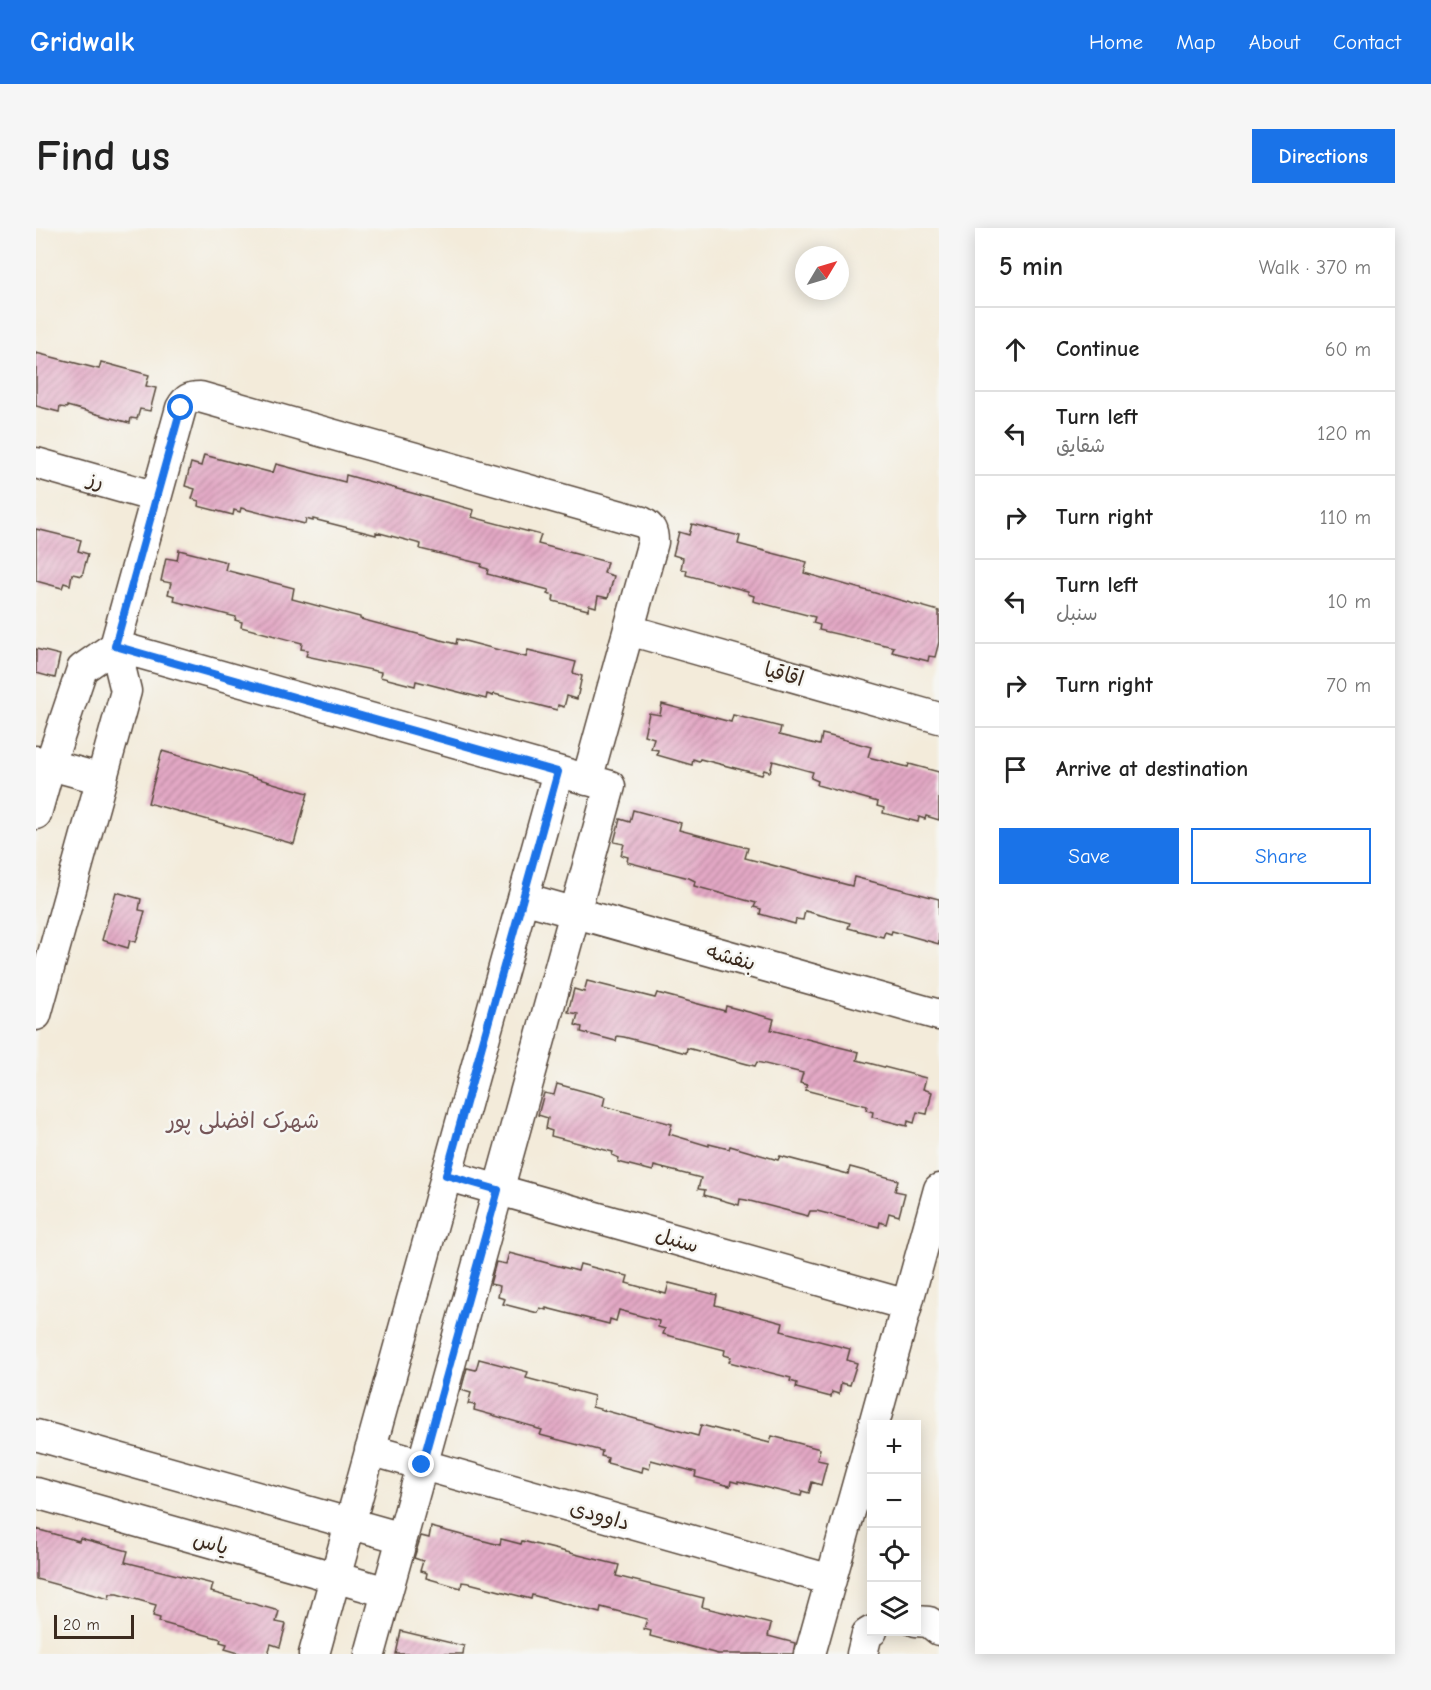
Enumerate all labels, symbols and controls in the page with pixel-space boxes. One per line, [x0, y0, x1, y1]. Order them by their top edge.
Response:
text: Gridwalk [30, 26, 134, 58]
text: Home [1089, 30, 1143, 54]
text: Map [1176, 30, 1216, 54]
text: About [1249, 30, 1300, 54]
text: Contact [1333, 30, 1401, 54]
button: Directions [1252, 129, 1395, 183]
text: Find us [36, 132, 170, 181]
north arrow [795, 246, 849, 300]
text: 5 min [999, 252, 1063, 282]
text: Walk · 370 m [1259, 256, 1371, 279]
icon: ahead [999, 333, 1032, 366]
text: Continue [1056, 336, 1139, 362]
text: 60 m [1325, 338, 1371, 361]
route start [167, 394, 193, 420]
text: Turn left [1056, 404, 1138, 430]
icon: left [999, 417, 1032, 450]
text: 120 m [1317, 422, 1371, 445]
text: شقایق [1056, 434, 1105, 457]
street label: رز [83, 466, 107, 494]
icon: right [999, 501, 1032, 534]
text: Turn right [1056, 504, 1153, 530]
text: 110 m [1320, 506, 1371, 529]
text: Turn left [1056, 572, 1138, 598]
icon: left [999, 585, 1032, 618]
text: 10 m [1328, 590, 1371, 613]
text: سنبل [1056, 602, 1098, 625]
street label: اقاقیا [761, 657, 807, 691]
icon: right [999, 669, 1032, 702]
text: Turn right [1056, 672, 1153, 698]
text: 70 m [1326, 674, 1371, 697]
icon: arrive [999, 753, 1032, 786]
text: Arrive at destination [1056, 756, 1248, 782]
button: Save [999, 828, 1179, 884]
button: Share [1191, 828, 1371, 884]
street label: بنفشه [703, 939, 758, 976]
district label: شهرک افضلی ‌پور [165, 1108, 319, 1135]
street label: سنبل [652, 1222, 701, 1259]
map controls [867, 1420, 921, 1636]
button: + [867, 1420, 921, 1474]
route end [408, 1451, 434, 1477]
button: − [867, 1474, 921, 1528]
street label: داوودی [567, 1495, 633, 1535]
street label: یاس [191, 1527, 231, 1559]
button: locate [867, 1528, 921, 1582]
button: layers [867, 1582, 921, 1636]
scale bar [54, 1612, 134, 1640]
text: 20 m [63, 1616, 100, 1634]

